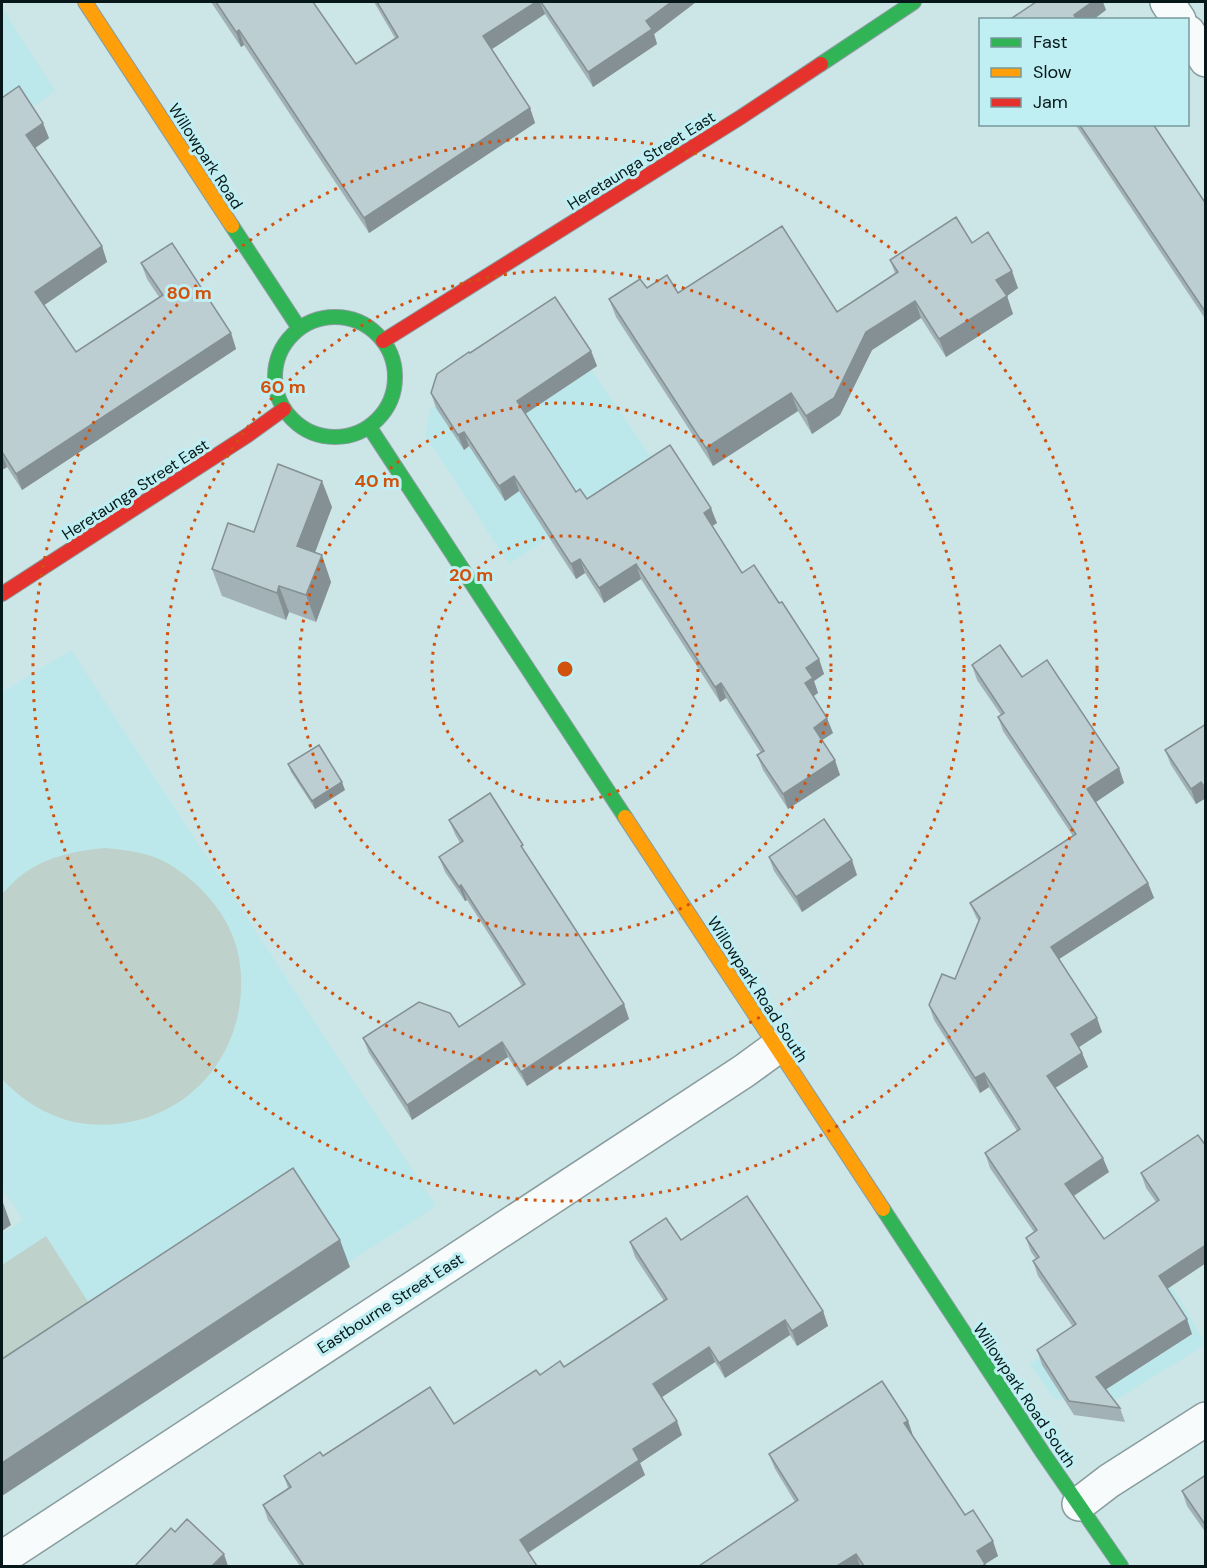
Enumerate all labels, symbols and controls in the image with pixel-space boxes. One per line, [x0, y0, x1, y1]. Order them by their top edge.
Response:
legend [979, 18, 1189, 126]
text: Fast [1033, 30, 1068, 54]
text: Slow [1033, 60, 1072, 84]
text: Jam [1033, 90, 1068, 114]
street label: Willowpark Road [164, 99, 248, 213]
street label: Heretaunga Street East [563, 106, 719, 215]
text: 80 m [166, 281, 212, 305]
text: 60 m [260, 375, 306, 399]
street label: Heretaunga Street East [58, 434, 213, 545]
text: 40 m [354, 469, 400, 493]
text: 20 m [449, 563, 493, 587]
centre of rings [555, 659, 575, 679]
street label: Willowpark Road South [703, 912, 813, 1066]
street label: Eastbourne Street East [313, 1248, 467, 1359]
street label: Willowpark Road South [968, 1319, 1081, 1472]

